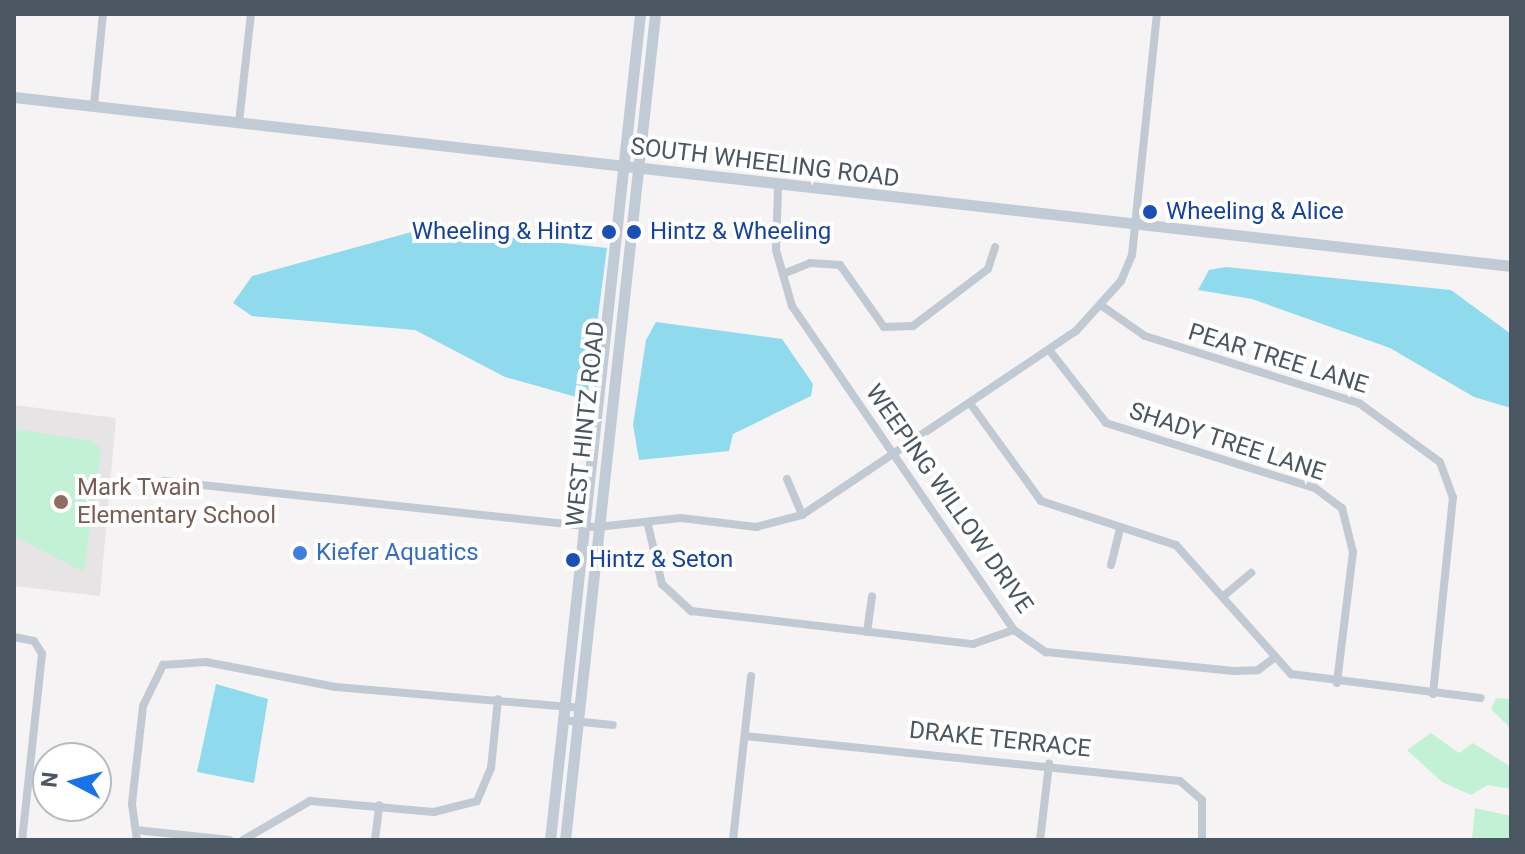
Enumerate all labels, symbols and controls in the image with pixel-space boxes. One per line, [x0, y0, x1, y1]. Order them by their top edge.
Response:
street label: SOUTH WHEELING ROAD [629, 132, 901, 194]
place label: Wheeling & Alice [1166, 198, 1344, 226]
marker: Wheeling & Alice [1141, 203, 1159, 221]
place label: Wheeling & Hintz [412, 218, 593, 246]
place label: Hintz & Wheeling [650, 218, 831, 246]
marker: Wheeling & Hintz [600, 223, 618, 241]
marker: Hintz & Wheeling [625, 223, 643, 241]
street label: PEAR TREE LANE [1184, 318, 1372, 400]
street label: WEST HINTZ ROAD [561, 320, 611, 528]
street label: WEEPING WILLOW DRIVE [859, 379, 1039, 619]
street label: SHADY TREE LANE [1125, 397, 1329, 487]
place label: Mark Twain Elementary School [77, 474, 276, 530]
marker: Mark Twain Elementary School [52, 493, 70, 511]
place label: Kiefer Aquatics [316, 539, 479, 567]
marker: Kiefer Aquatics [291, 544, 309, 562]
place label: Hintz & Seton [589, 546, 733, 574]
marker: Hintz & Seton [564, 551, 582, 569]
street label: DRAKE TERRACE [907, 716, 1093, 764]
north arrow [32, 742, 112, 822]
text: N [36, 771, 63, 789]

